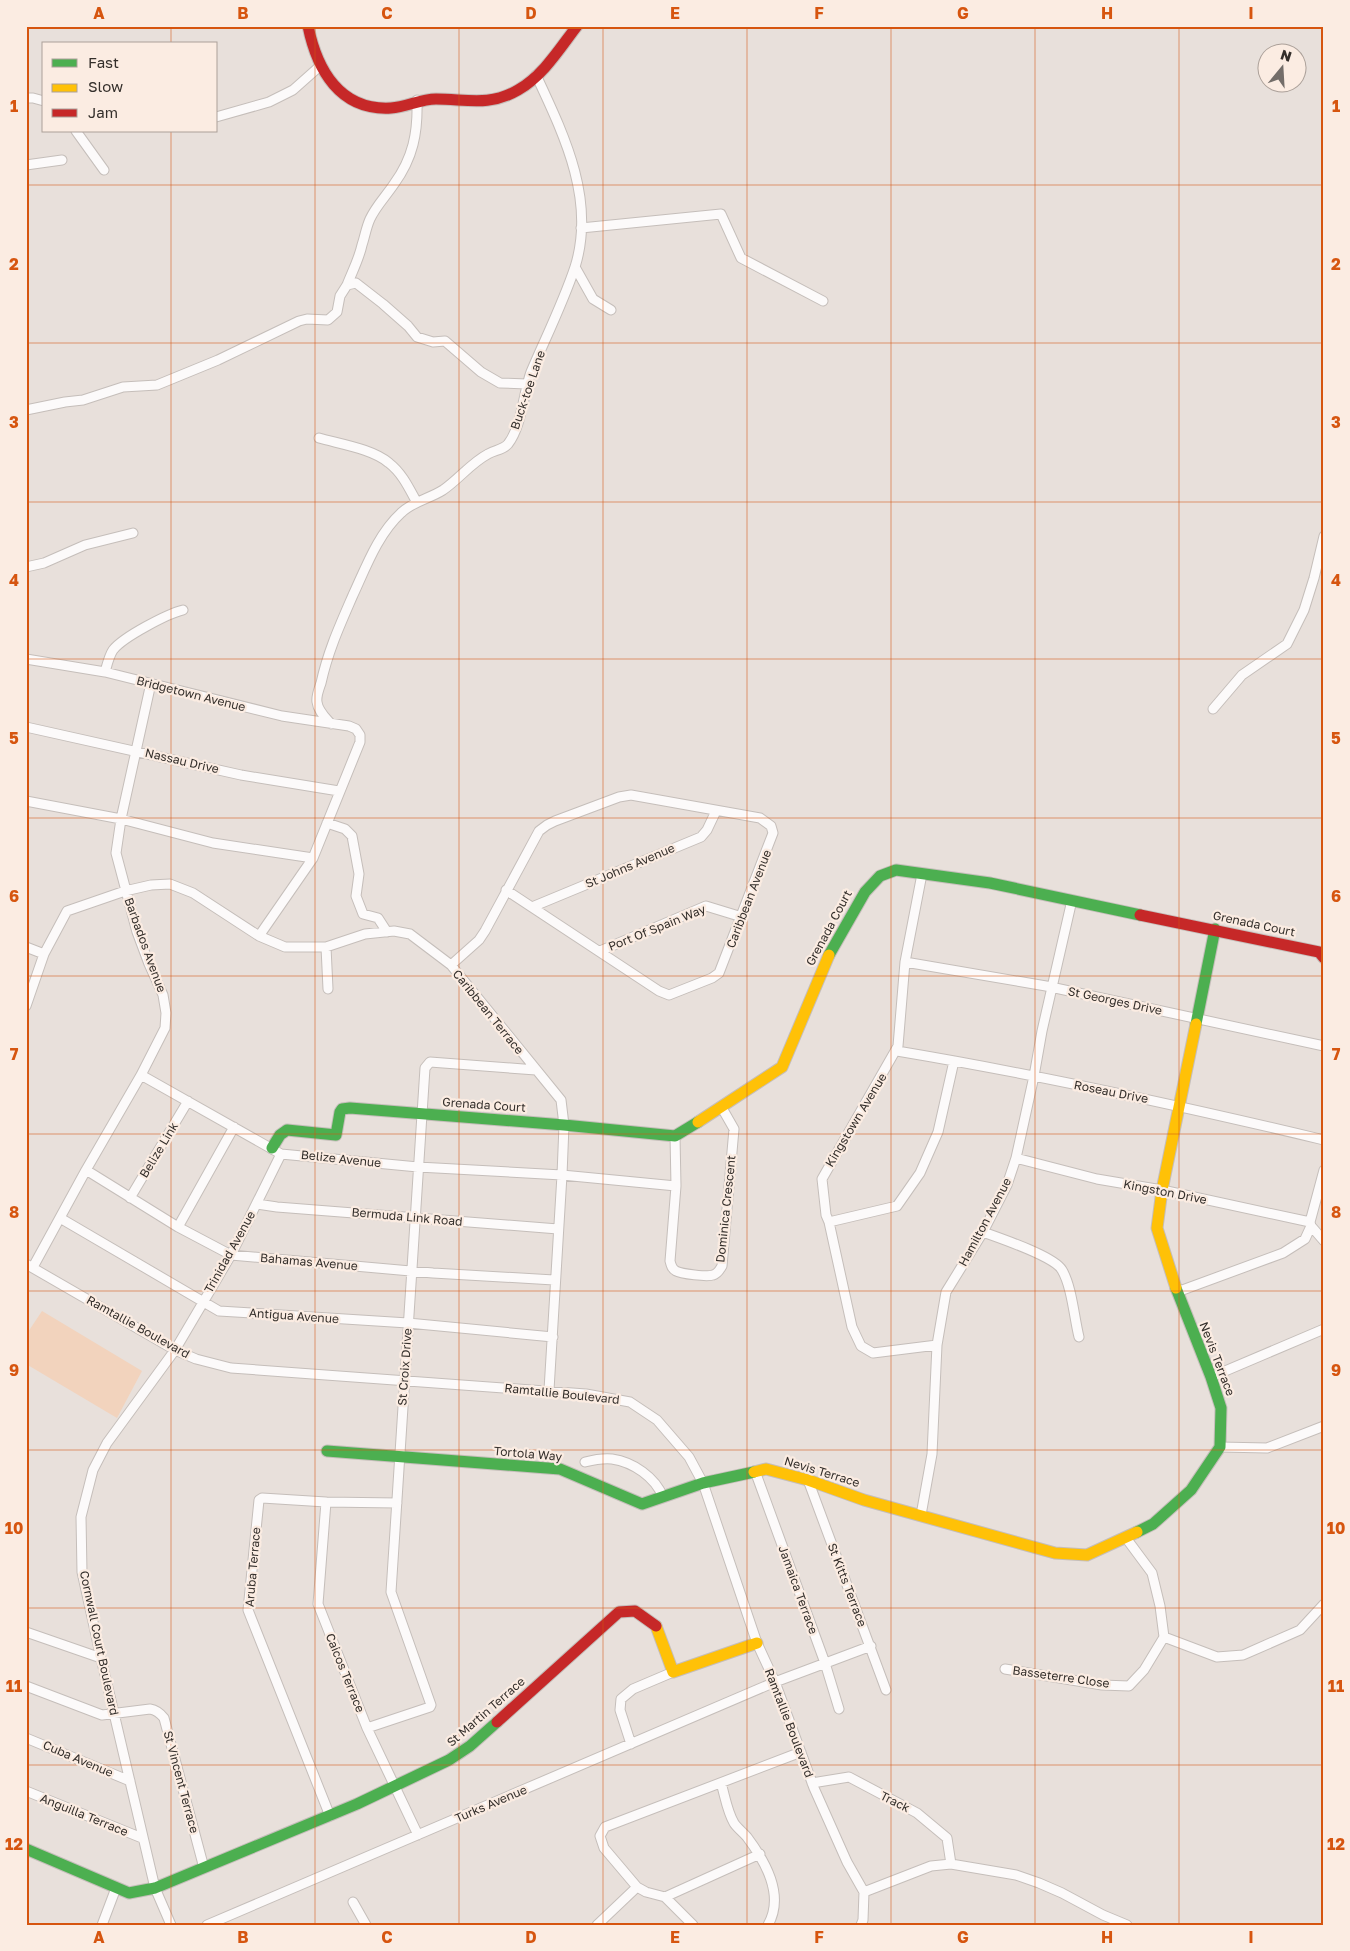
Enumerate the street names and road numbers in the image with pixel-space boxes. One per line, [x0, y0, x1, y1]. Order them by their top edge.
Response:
street label: Buck-toe Lane [507, 348, 548, 431]
street label: Bridgetown Avenue [135, 673, 247, 714]
street label: Nassau Drive [144, 745, 221, 776]
street label: St Johns Avenue [583, 840, 677, 891]
street label: Caribbean Avenue [723, 848, 774, 950]
street label: Grenada Court [802, 887, 855, 968]
street label: Barbados Avenue [121, 895, 170, 994]
street label: Port Of Spain Way [606, 901, 708, 954]
street label: Grenada Court [1212, 907, 1297, 940]
street label: Caribbean Terrace [450, 966, 527, 1057]
street label: St Georges Drive [1067, 983, 1164, 1018]
street label: Kingstown Avenue [822, 1070, 890, 1169]
street label: Roseau Drive [1073, 1077, 1150, 1106]
street label: Grenada Court [442, 1094, 526, 1115]
street label: Belize Link [136, 1119, 181, 1180]
street label: Belize Avenue [300, 1147, 382, 1170]
street label: Dominica Crescent [712, 1154, 739, 1263]
street label: Hamilton Avenue [955, 1175, 1014, 1269]
street label: Kingston Drive [1122, 1176, 1208, 1207]
street label: Bermuda Link Road [351, 1204, 463, 1229]
street label: Trinidad Avenue [201, 1208, 258, 1296]
street label: Bahamas Avenue [260, 1250, 359, 1273]
street label: Ramtallie Boulevard [84, 1292, 193, 1361]
street label: Antigua Avenue [249, 1305, 340, 1326]
street label: Nevis Terrace [1196, 1320, 1238, 1398]
street label: St Croix Drive [394, 1328, 415, 1406]
street label: Ramtallie Boulevard [504, 1380, 620, 1407]
street label: Tortola Way [493, 1443, 563, 1464]
street label: Nevis Terrace [783, 1453, 862, 1490]
street label: Aruba Terrace [242, 1526, 263, 1607]
street label: St Kitts Terrace [825, 1541, 870, 1629]
street label: Jamaica Terrace [775, 1543, 821, 1636]
street label: Cornwall Court Boulevard [77, 1569, 122, 1717]
street label: Caicos Terrace [323, 1631, 368, 1715]
street label: Basseterre Close [1012, 1662, 1111, 1691]
street label: Ramtallie Boulevard [762, 1666, 817, 1780]
street label: St Martin Terrace [444, 1674, 528, 1750]
street label: St Vincent Terrace [161, 1729, 202, 1835]
street label: Cuba Avenue [41, 1737, 116, 1780]
street label: Turks Avenue [453, 1782, 529, 1825]
street label: Track [878, 1788, 913, 1815]
street label: Anguilla Terrace [38, 1790, 130, 1839]

